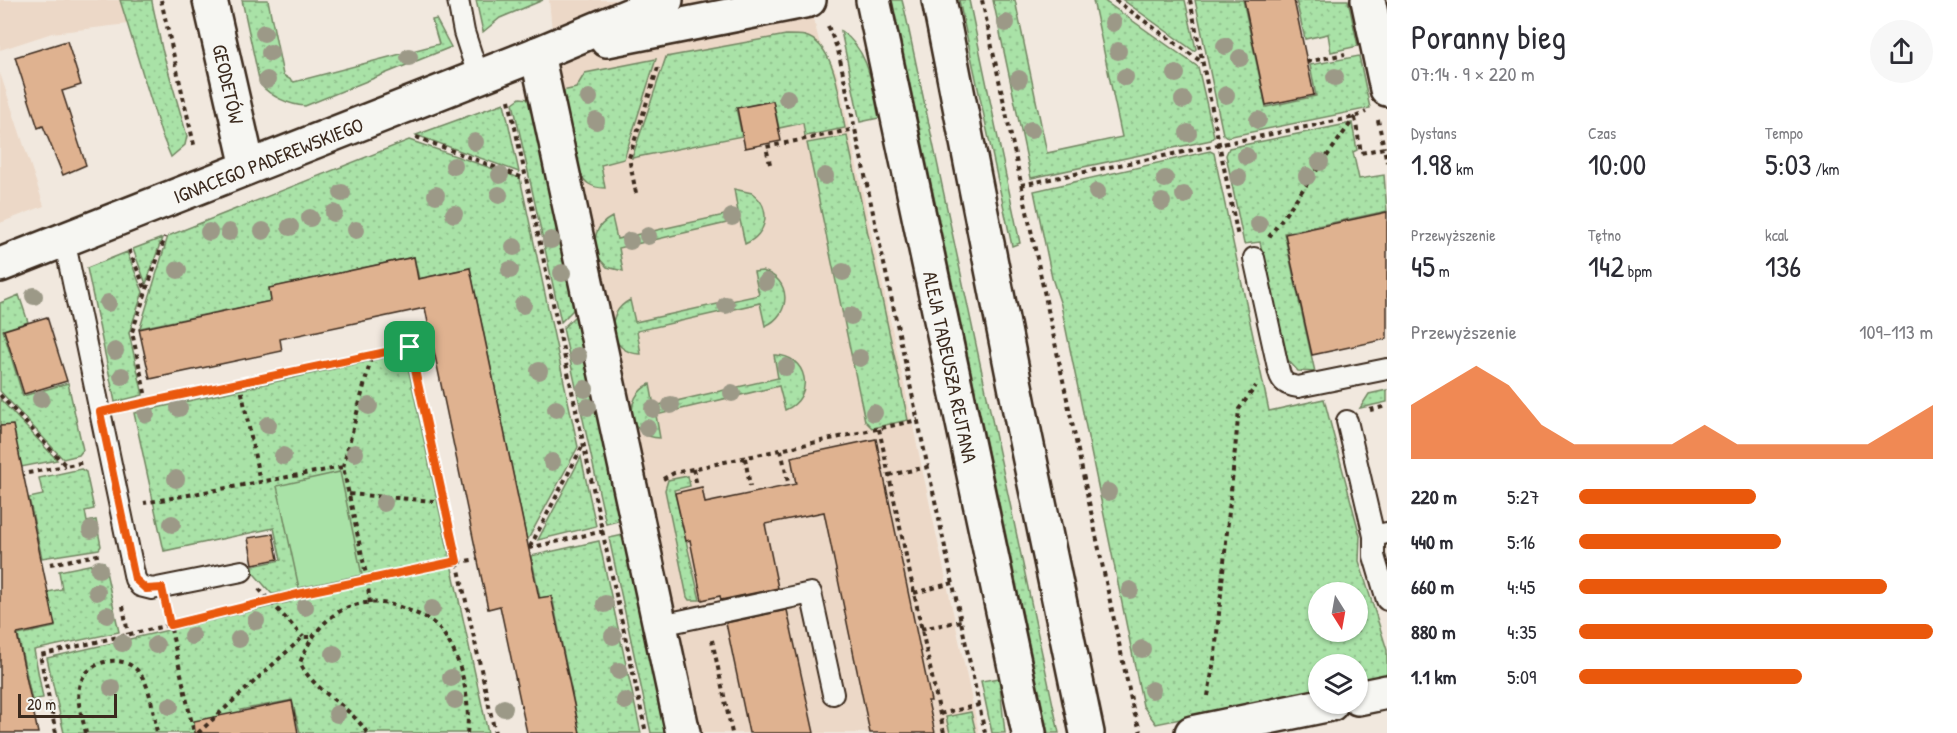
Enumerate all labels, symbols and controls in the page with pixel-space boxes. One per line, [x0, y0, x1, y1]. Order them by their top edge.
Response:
text: Poranny bieg [1411, 15, 1566, 59]
button: share [1870, 20, 1933, 83]
street label: GEODETÓW [207, 41, 251, 127]
text: 07:14 · 9 × 220 m [1411, 60, 1535, 87]
street label: IGNACEGO PADEREWSKIEGO [169, 110, 367, 209]
text: Dystans [1411, 122, 1457, 144]
text: Czas [1588, 122, 1616, 144]
text: Tempo [1765, 122, 1803, 144]
text: 1.98 [1411, 144, 1452, 184]
text: 10:00 [1588, 144, 1646, 184]
text: 5:03 [1765, 144, 1812, 184]
text: km [1452, 158, 1474, 180]
text: /km [1812, 158, 1840, 180]
text: Przewyższenie [1411, 224, 1496, 246]
text: Tętno [1588, 224, 1621, 246]
text: kcal [1765, 224, 1788, 246]
text: 45 [1411, 246, 1435, 286]
text: 142 [1588, 246, 1624, 286]
text: 136 [1765, 246, 1801, 286]
text: m [1435, 260, 1450, 282]
text: bpm [1624, 260, 1652, 282]
street label: ALEJA TADEUSZA REJTANA [918, 269, 985, 465]
text: Przewyższenie [1411, 318, 1517, 345]
text: 109–113 m [1859, 318, 1933, 345]
pin [384, 321, 435, 372]
icon: arrive [393, 330, 426, 363]
text: 220 m [1411, 483, 1457, 510]
text: 5:27 [1507, 483, 1539, 510]
text: 440 m [1411, 528, 1453, 555]
text: 5:16 [1507, 528, 1535, 555]
text: 660 m [1411, 573, 1454, 600]
text: 4:45 [1507, 573, 1535, 600]
north arrow [1308, 582, 1368, 642]
map controls [1308, 582, 1368, 714]
text: 880 m [1411, 618, 1455, 645]
text: 4:35 [1507, 618, 1537, 645]
button: layers [1308, 654, 1368, 714]
text: 1.1 km [1411, 663, 1456, 690]
text: 5:09 [1507, 663, 1536, 690]
scale bar [18, 691, 117, 718]
text: 20 m [27, 693, 56, 715]

